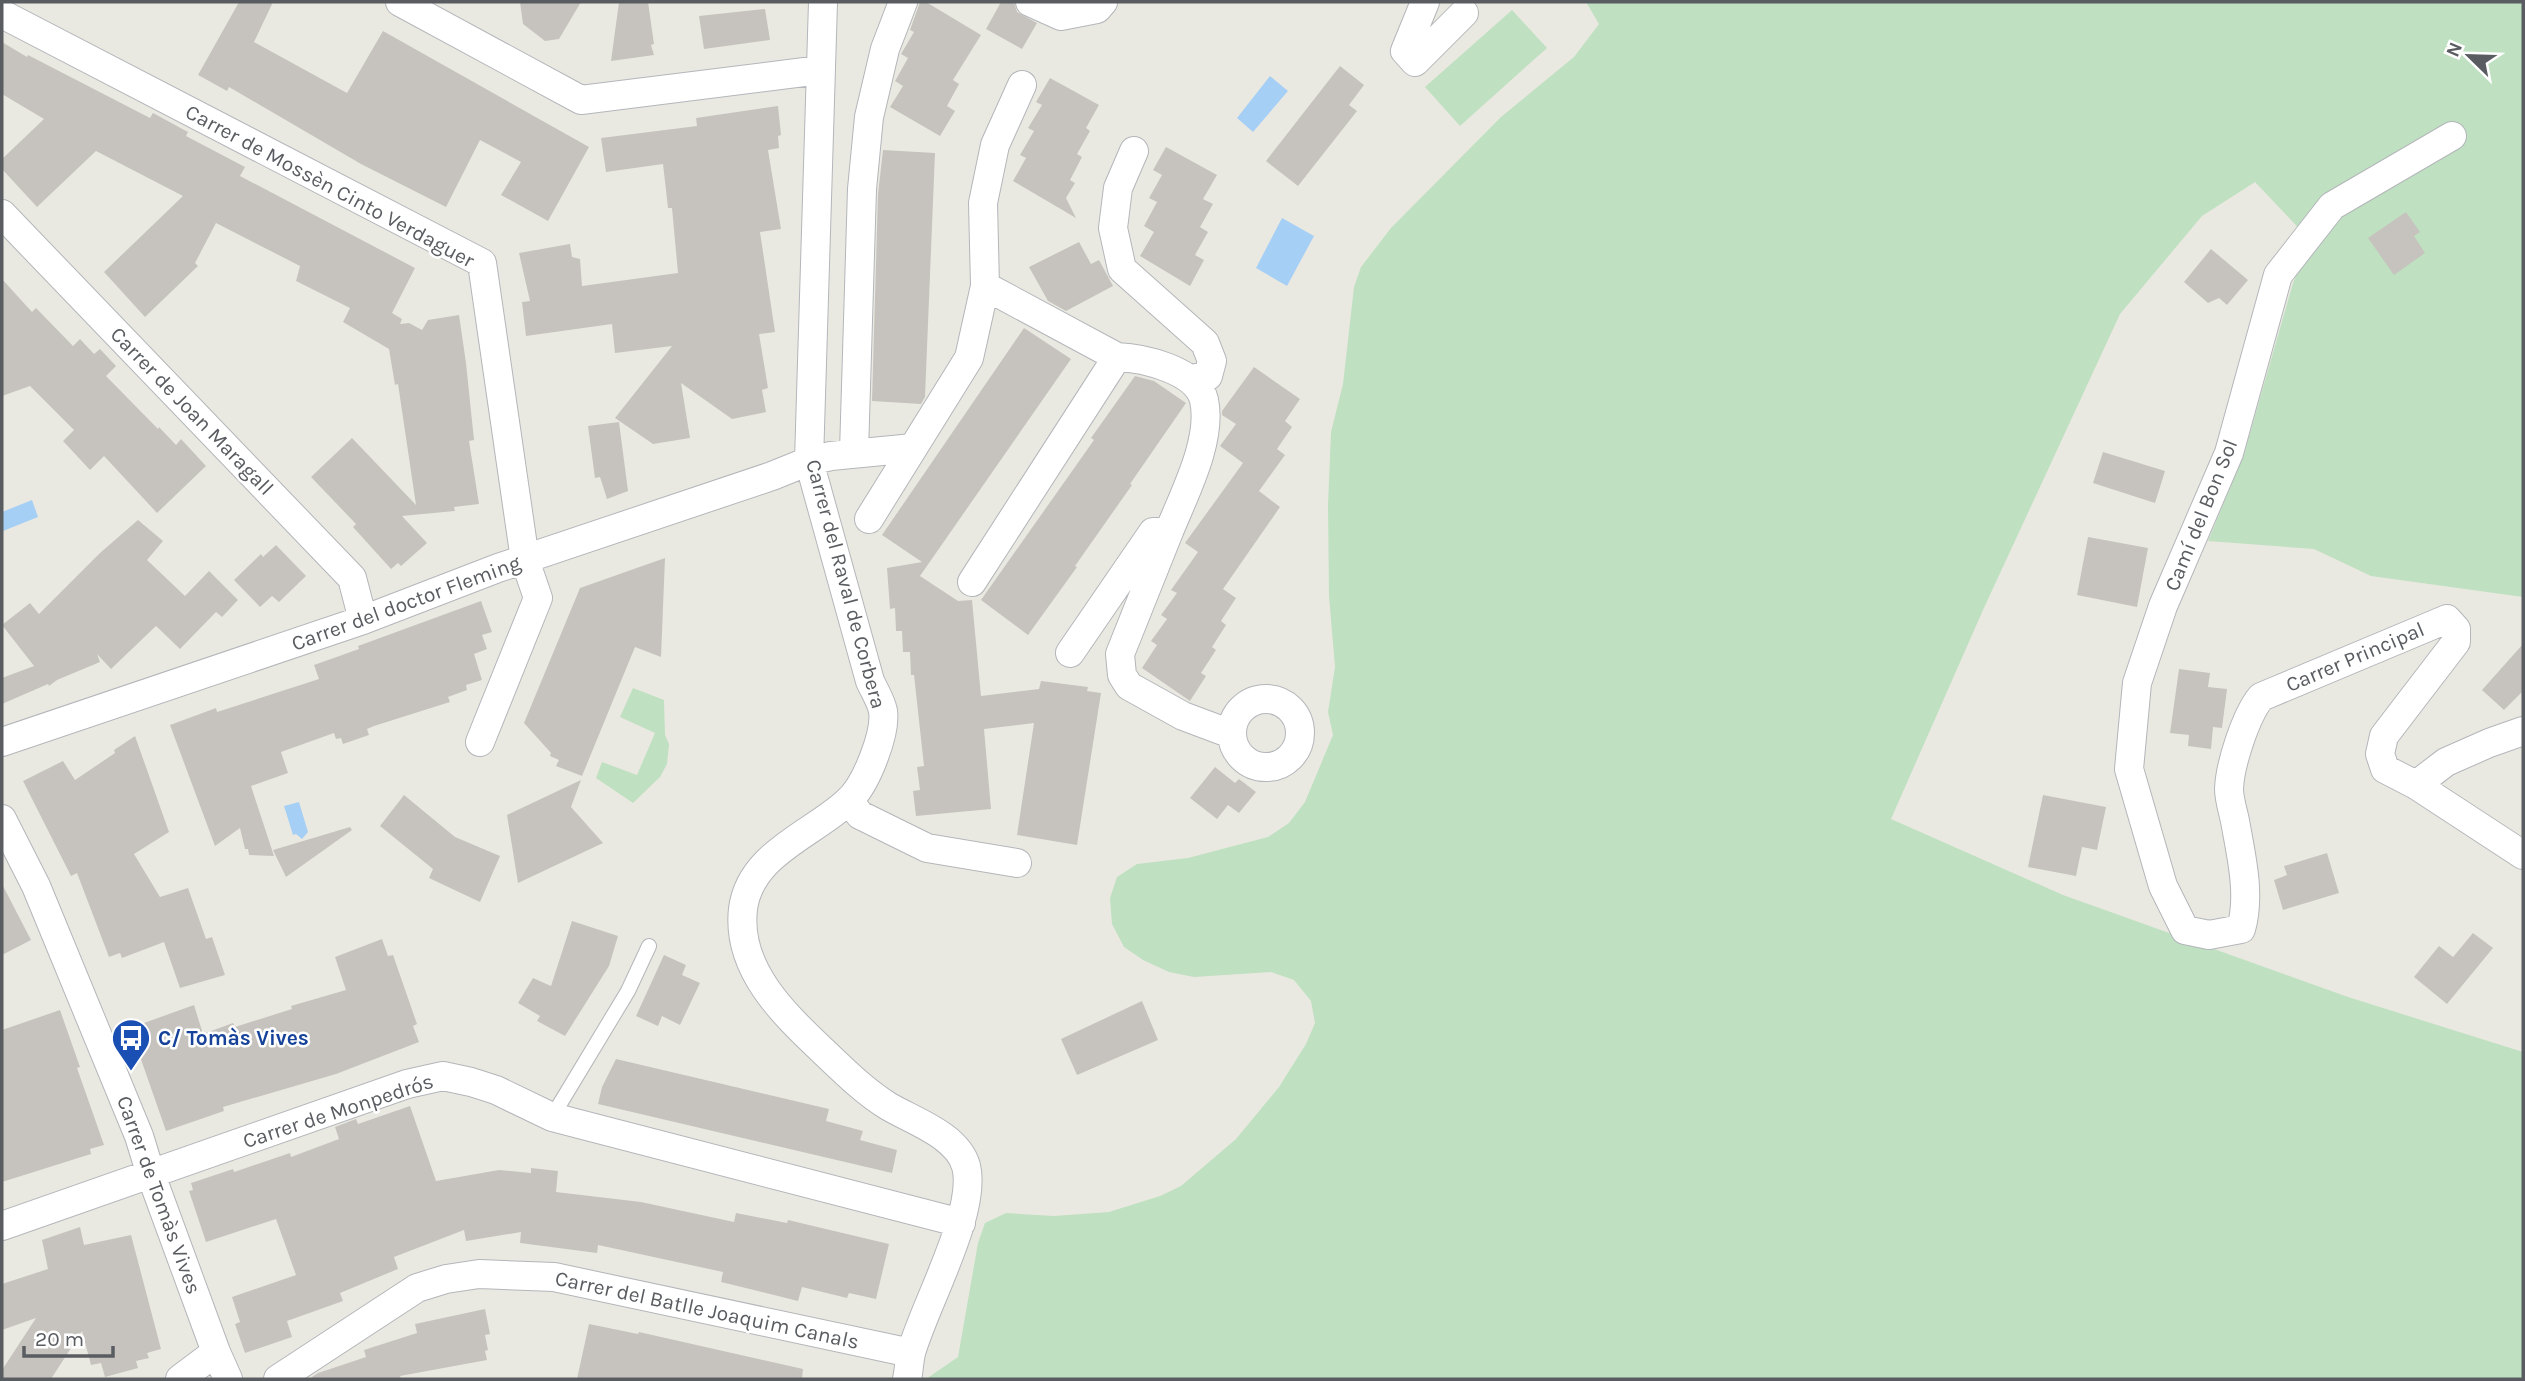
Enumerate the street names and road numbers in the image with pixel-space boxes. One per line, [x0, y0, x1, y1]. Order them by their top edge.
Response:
street label: Carrer de Mossèn Cinto Verdaguer [182, 99, 479, 273]
street label: Carrer de Joan Maragall [106, 322, 278, 500]
street label: Camí del Bon Sol [2160, 436, 2242, 594]
street label: Carrer del Raval de Corbera [801, 457, 891, 711]
street label: Carrer del doctor Fleming [288, 550, 524, 656]
street label: Carrer Principal [2282, 617, 2428, 697]
street label: Carrer de Monpedrós [240, 1069, 436, 1153]
street label: Carrer de Tomàs Vives [112, 1093, 206, 1297]
street label: Carrer del Batlle Joaquim Canals [553, 1266, 861, 1354]

